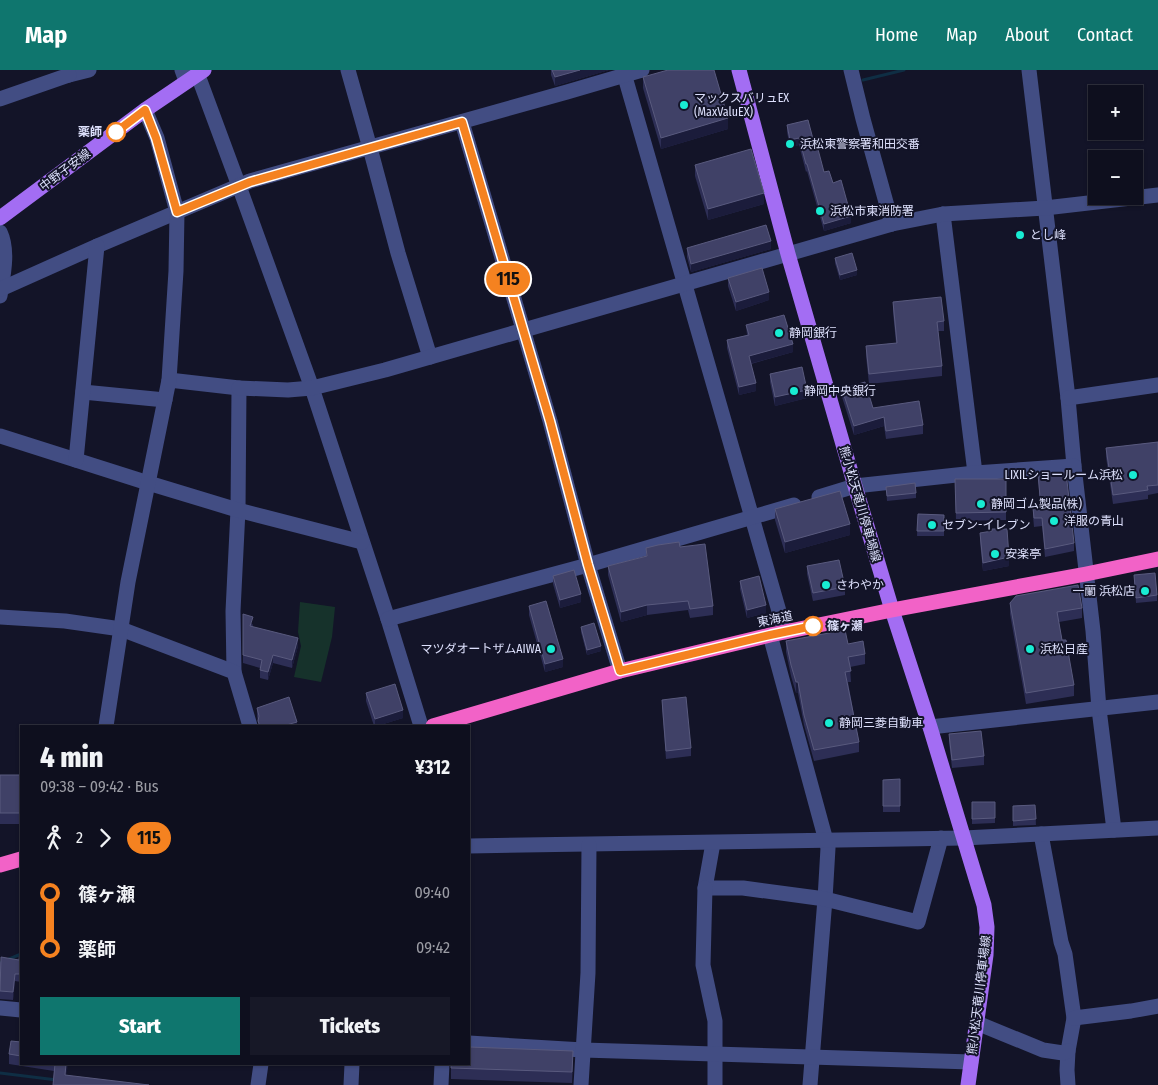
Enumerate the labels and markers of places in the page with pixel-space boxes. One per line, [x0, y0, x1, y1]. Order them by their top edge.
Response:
place label: マックスバリュEX (MaxValuEX) [694, 91, 789, 119]
marker: マックスバリュEX (MaxValuEX) [678, 99, 690, 111]
marker: 薬師 [106, 122, 126, 142]
place label: 薬師 [78, 125, 102, 139]
place label: 浜松東警察署和田交番 [800, 137, 920, 151]
marker: 浜松東警察署和田交番 [784, 138, 796, 150]
place label: 浜松市東消防署 [830, 204, 914, 218]
marker: 浜松市東消防署 [814, 205, 826, 217]
place label: とし峰 [1030, 228, 1066, 242]
marker: とし峰 [1014, 229, 1026, 241]
place label: 静岡銀行 [789, 326, 837, 340]
marker: 静岡銀行 [773, 327, 785, 339]
place label: 静岡中央銀行 [804, 384, 876, 398]
marker: 静岡中央銀行 [788, 385, 800, 397]
place label: LIXILショールーム浜松 [1005, 468, 1123, 482]
marker: LIXILショールーム浜松 [1127, 469, 1139, 481]
place label: 静岡ゴム製品(株) [991, 497, 1083, 511]
marker: 静岡ゴム製品(株) [975, 498, 987, 510]
place label: 洋服の青山 [1064, 514, 1124, 528]
marker: 洋服の青山 [1048, 515, 1060, 527]
place label: セブン-イレブン [942, 518, 1030, 532]
marker: セブン-イレブン [926, 519, 938, 531]
place label: 安楽亭 [1005, 547, 1041, 561]
marker: 安楽亭 [989, 548, 1001, 560]
place label: さわやか [836, 578, 884, 592]
marker: さわやか [820, 579, 832, 591]
place label: 一蘭 浜松店 [1072, 584, 1135, 598]
marker: 一蘭 浜松店 [1139, 585, 1151, 597]
marker: 篠ヶ瀬 [803, 616, 823, 636]
place label: 篠ヶ瀬 [827, 619, 863, 633]
place label: マツダオートザムAIWA [420, 642, 542, 656]
place label: 浜松日産 [1040, 642, 1088, 656]
marker: マツダオートザムAIWA [545, 643, 557, 655]
marker: 浜松日産 [1024, 643, 1036, 655]
place label: 静岡三菱自動車 [839, 716, 923, 730]
marker: 静岡三菱自動車 [823, 717, 835, 729]

